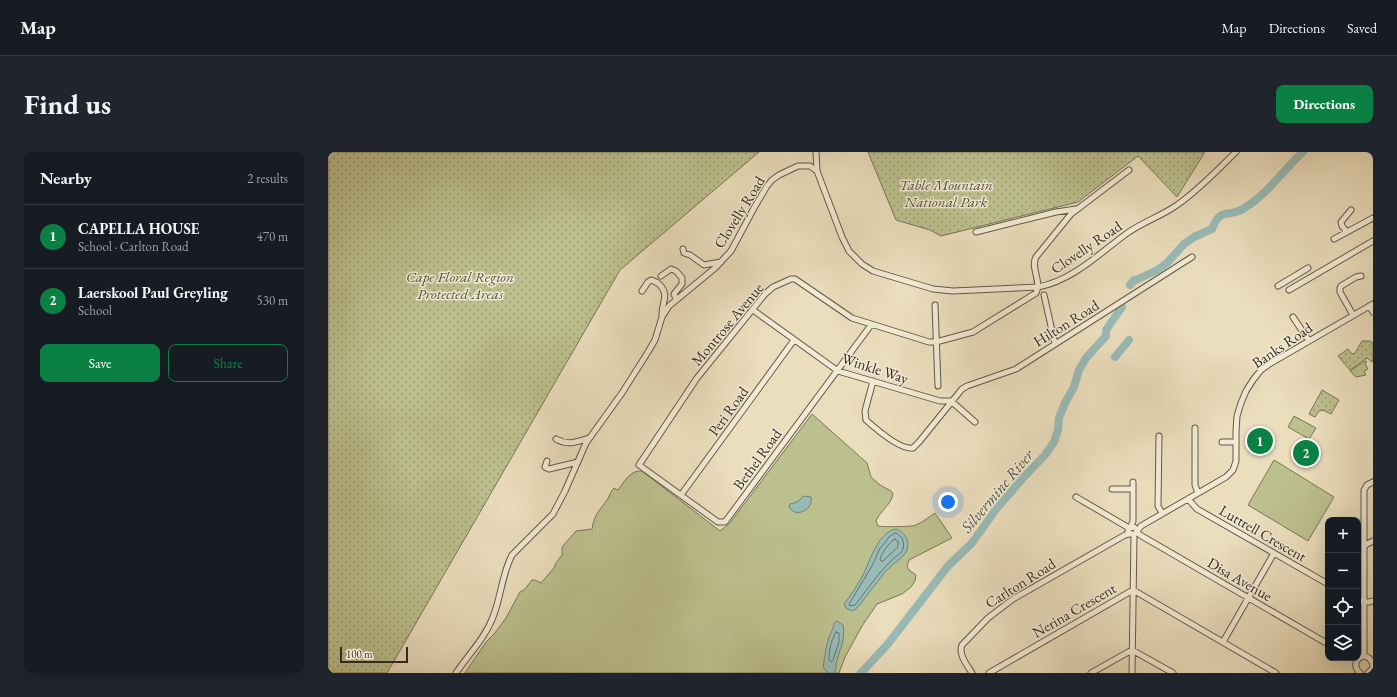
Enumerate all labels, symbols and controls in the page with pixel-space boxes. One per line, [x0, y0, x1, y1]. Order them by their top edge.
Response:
text: Map [20, 15, 56, 40]
text: Map [1221, 19, 1247, 37]
text: Directions [1269, 19, 1325, 37]
text: Saved [1347, 19, 1377, 37]
button: Directions [1276, 85, 1373, 123]
text: Find us [24, 86, 111, 122]
text: Nearby [40, 167, 92, 189]
text: 2 results [247, 170, 288, 187]
street label: Clovelly Road [709, 172, 769, 252]
park label: Table Mountain National Park [899, 175, 993, 211]
street label: Clovelly Road [1047, 216, 1125, 278]
text: CAPELLA HOUSE [78, 219, 199, 238]
text: 1 [50, 228, 56, 245]
text: 470 m [257, 228, 288, 245]
text: School · Carlton Road [78, 238, 189, 255]
park label: Cape Floral Region Protected Areas [406, 267, 514, 303]
street label: Montrose Avenue [687, 279, 767, 369]
text: Laerskool Paul Greyling [78, 283, 228, 302]
text: 2 [50, 292, 56, 309]
text: 530 m [257, 292, 288, 309]
street label: Hilton Road [1030, 295, 1103, 351]
text: School [78, 302, 112, 319]
street label: Banks Road [1248, 318, 1316, 372]
button: Save [40, 344, 160, 382]
button: Share [168, 344, 288, 382]
street label: Winkle Way [839, 348, 911, 388]
street label: Peri Road [704, 382, 753, 439]
street label: Bethel Road [728, 424, 786, 493]
pin: 1 [1247, 426, 1273, 456]
pin: 2 [1293, 438, 1319, 468]
water label: Silvermine River [955, 444, 1039, 538]
your location [938, 492, 958, 512]
street label: Luttrell Crescent [1216, 500, 1310, 566]
map controls [1325, 517, 1361, 661]
button: + [1325, 517, 1361, 553]
street label: Disa Avenue [1204, 553, 1276, 605]
button: − [1325, 553, 1361, 589]
street label: Carlton Road [981, 554, 1059, 612]
street label: Nerina Crescent [1029, 578, 1120, 642]
button: locate [1325, 589, 1361, 625]
button: layers [1325, 625, 1361, 661]
scale bar [340, 645, 408, 664]
text: 100 m [346, 647, 373, 661]

